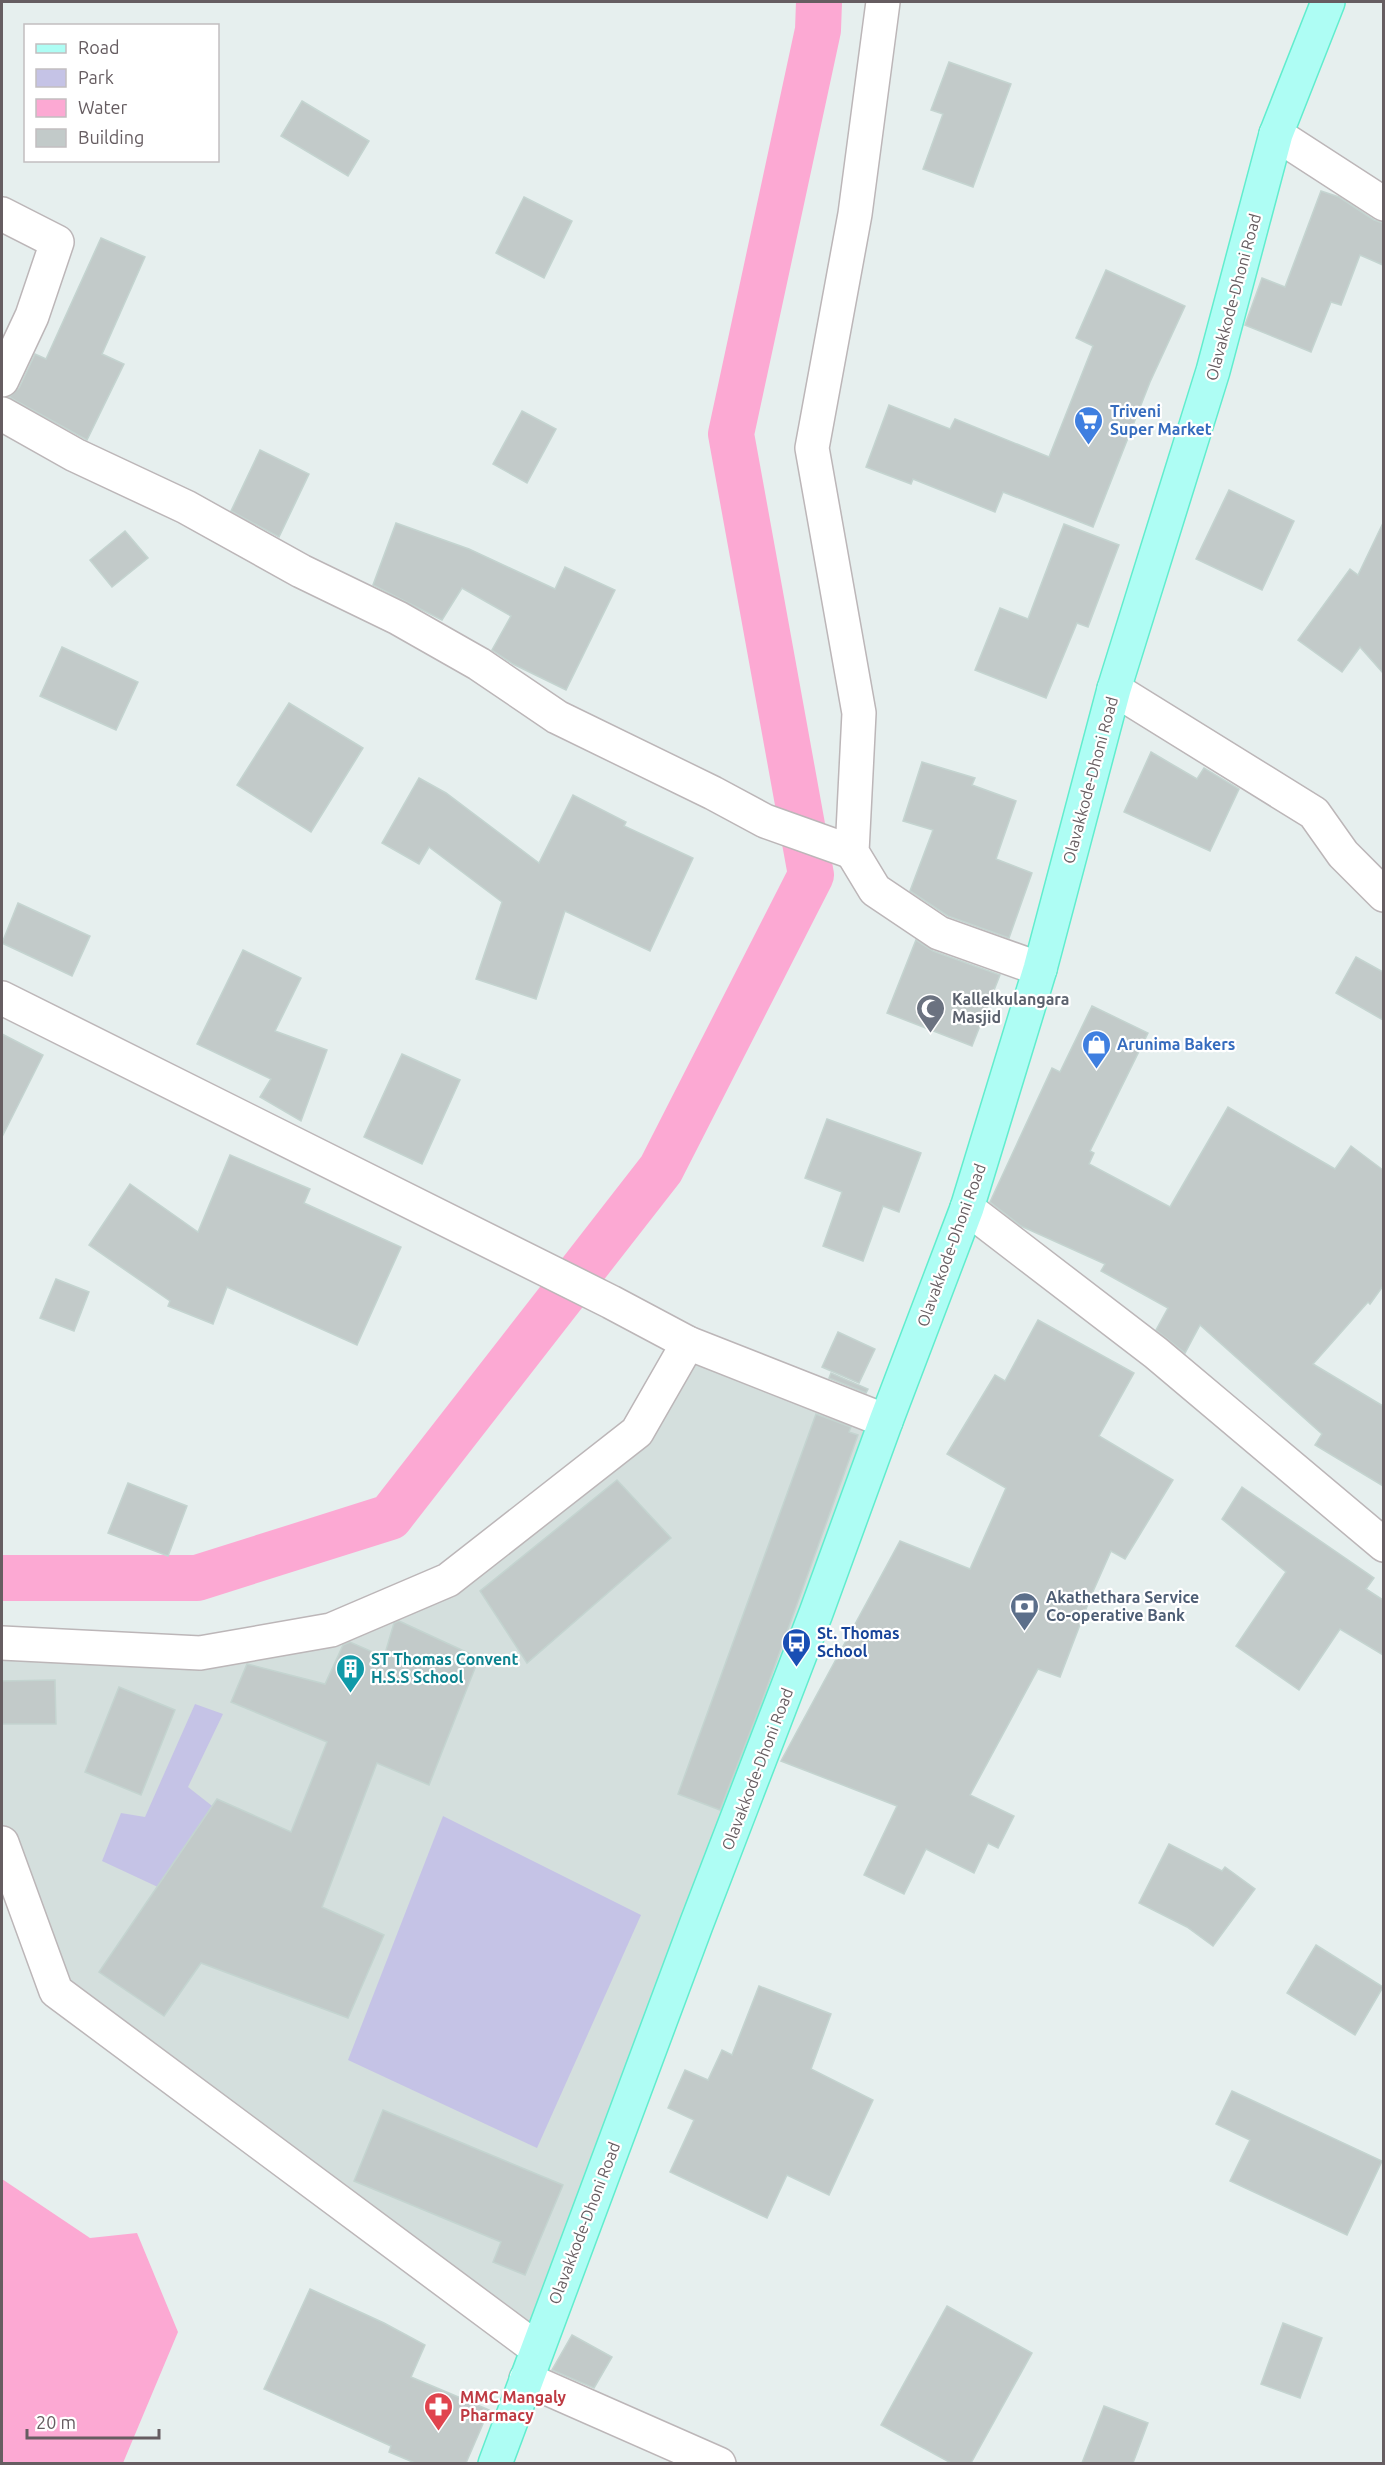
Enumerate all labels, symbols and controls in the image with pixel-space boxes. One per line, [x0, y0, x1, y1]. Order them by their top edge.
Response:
legend [24, 24, 219, 162]
text: Road [78, 37, 120, 57]
text: Park [78, 67, 114, 87]
text: Water [78, 97, 128, 117]
text: Building [78, 127, 144, 147]
street label: Olavakkode-Dhoni Road [1202, 211, 1264, 383]
place label: Triveni Super Market [1110, 402, 1212, 438]
supermarket icon: Triveni Super Market [1073, 404, 1105, 446]
street label: Olavakkode-Dhoni Road [1059, 694, 1121, 866]
place label: Kallelkulangara Masjid [952, 990, 1070, 1026]
mosque icon: Kallelkulangara Masjid [915, 992, 947, 1034]
shop icon: Arunima Bakers [1080, 1028, 1112, 1070]
place label: Arunima Bakers [1117, 1035, 1235, 1053]
street label: Olavakkode-Dhoni Road [913, 1161, 989, 1329]
place label: Akathethara Service Co-operative Bank [1046, 1588, 1199, 1624]
bank icon: Akathethara Service Co-operative Bank [1009, 1590, 1041, 1632]
place label: St. Thomas School [817, 1624, 900, 1660]
bus stop icon: St. Thomas School [780, 1626, 812, 1668]
place label: ST Thomas Convent H.S.S School [371, 1650, 518, 1686]
building icon: ST Thomas Convent H.S.S School [334, 1652, 366, 1694]
street label: Olavakkode-Dhoni Road [718, 1685, 796, 1853]
street label: Olavakkode-Dhoni Road [545, 2139, 623, 2307]
place label: MMC Mangaly Pharmacy [460, 2388, 567, 2424]
pharmacy icon: MMC Mangaly Pharmacy [423, 2390, 455, 2432]
scale bar [27, 2402, 159, 2440]
text: 20 m [36, 2412, 76, 2432]

